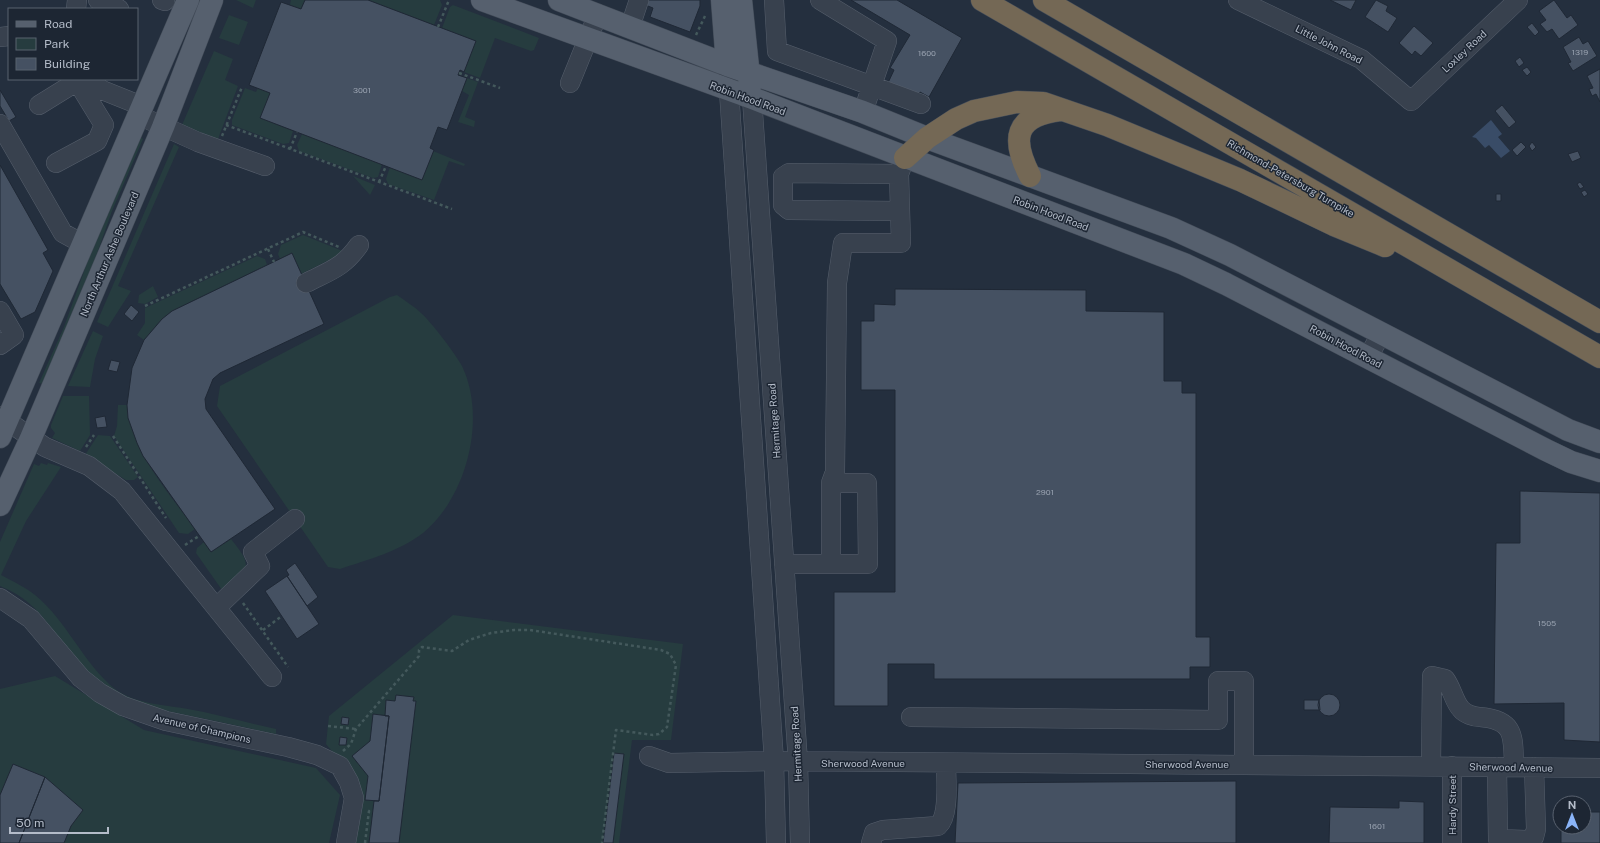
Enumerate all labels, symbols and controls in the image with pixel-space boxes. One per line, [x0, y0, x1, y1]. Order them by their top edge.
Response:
legend [8, 8, 138, 80]
text: Road [44, 17, 72, 31]
street label: Little John Road [1294, 22, 1365, 66]
street label: Loxley Road [1439, 27, 1489, 75]
text: Park [44, 37, 70, 51]
house number: 1319 [1572, 47, 1588, 57]
house number: 1600 [918, 48, 936, 58]
text: Building [44, 57, 90, 71]
street label: Robin Hood Road [708, 79, 788, 117]
house number: 3001 [353, 85, 371, 95]
street label: Richmond-Petersburg Turnpike [1225, 137, 1357, 220]
street label: North Arthur Ashe Boulevard [77, 190, 141, 318]
street label: Robin Hood Road [1012, 193, 1090, 233]
street label: Robin Hood Road [1308, 322, 1384, 370]
street label: Hermitage Road [765, 383, 783, 459]
house number: 2901 [1036, 487, 1054, 497]
house number: 1505 [1538, 618, 1556, 628]
street label: Hermitage Road [788, 706, 804, 782]
street label: Avenue of Champions [152, 711, 252, 745]
street label: Sherwood Avenue [821, 757, 905, 769]
street label: Sherwood Avenue [1145, 758, 1229, 770]
street label: Sherwood Avenue [1469, 760, 1553, 774]
street label: Hardy Street [1446, 775, 1458, 835]
north arrow [1552, 795, 1592, 835]
text: N [1568, 799, 1576, 811]
scale bar [10, 809, 108, 835]
text: 50 m [16, 816, 44, 830]
house number: 1601 [1369, 821, 1385, 831]

